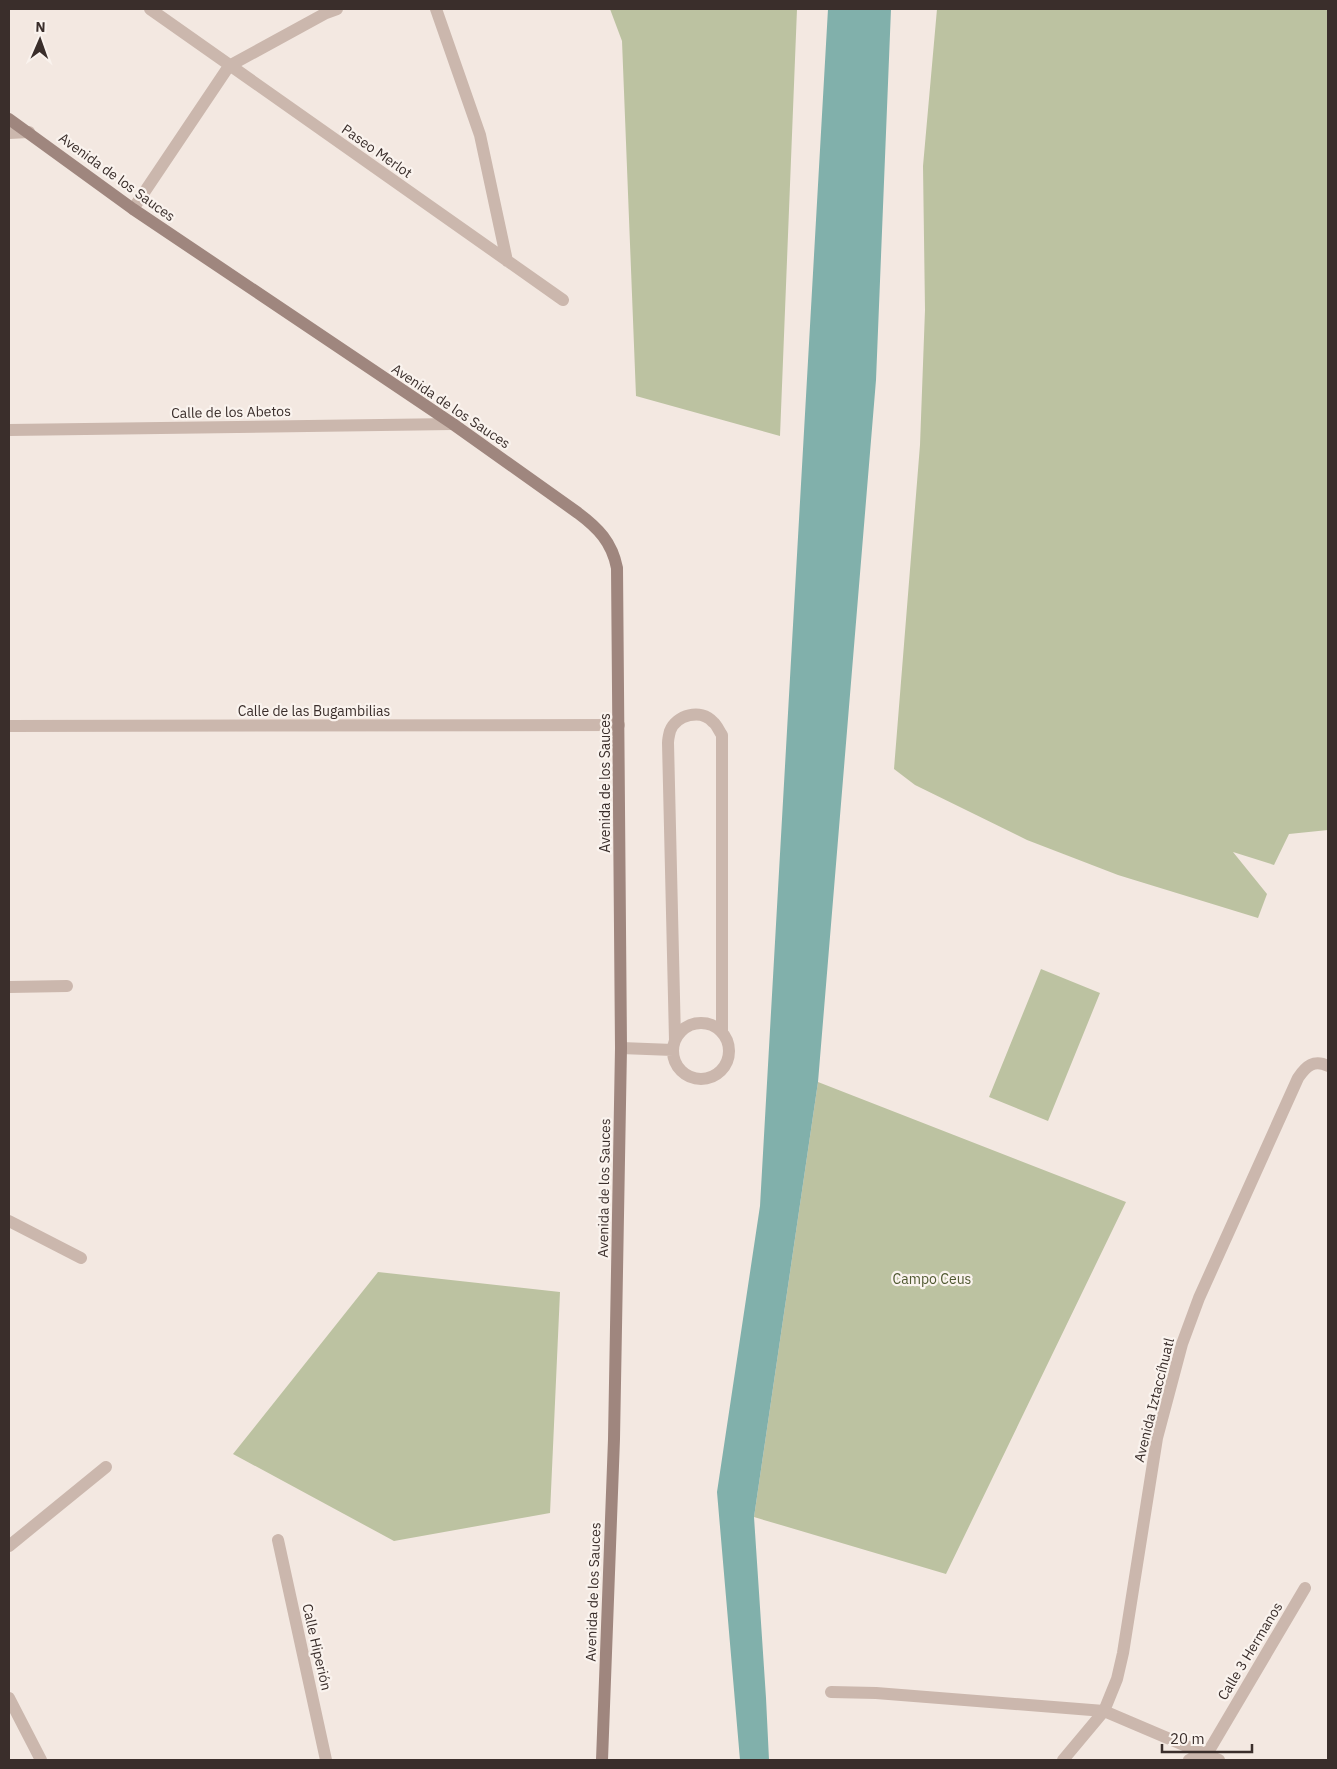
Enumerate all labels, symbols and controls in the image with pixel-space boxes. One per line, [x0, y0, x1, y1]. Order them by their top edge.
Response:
north arrow [15, 15, 65, 65]
text: N [35, 18, 46, 36]
street label: Paseo Merlot [338, 120, 416, 182]
street label: Avenida de los Sauces [55, 129, 179, 225]
street label: Avenida de los Sauces [388, 360, 514, 453]
street label: Calle de los Abetos [171, 402, 291, 422]
street label: Calle de las Bugambilias [238, 702, 390, 720]
street label: Avenida de los Sauces [596, 713, 614, 853]
street label: Avenida de los Sauces [594, 1118, 614, 1258]
park label: Campo Ceus [893, 1270, 972, 1288]
street label: Avenida Iztaccíhuatl [1130, 1336, 1178, 1464]
street label: Avenida de los Sauces [582, 1522, 604, 1662]
street label: Calle 3 Hermanos [1214, 1598, 1287, 1703]
street label: Calle Hiperión [298, 1602, 336, 1692]
scale bar [1162, 1722, 1252, 1754]
text: 20 m [1170, 1729, 1205, 1748]

